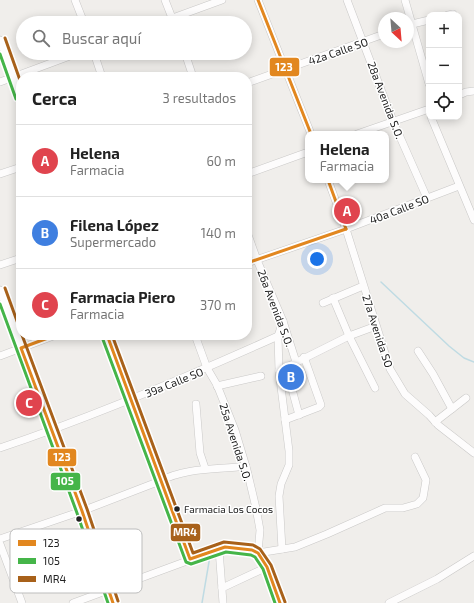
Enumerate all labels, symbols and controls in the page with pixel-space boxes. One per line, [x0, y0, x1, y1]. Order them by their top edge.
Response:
north arrow [378, 12, 414, 48]
map controls [426, 12, 462, 120]
button: + [426, 12, 462, 48]
search box [16, 16, 252, 60]
icon: search [30, 27, 52, 49]
text: Buscar aquí [62, 29, 141, 47]
street label: 42a Calle SO [306, 35, 370, 67]
button: − [426, 48, 462, 84]
line badge: 123 [269, 57, 300, 77]
street label: 28a Avenida S.O. [365, 59, 407, 141]
text: 123 [275, 60, 293, 73]
button: locate [426, 84, 462, 120]
text: Cerca [32, 88, 77, 108]
text: 3 resultados [163, 90, 236, 106]
popup [305, 131, 389, 183]
text: Helena [320, 140, 370, 158]
text: Helena [70, 144, 120, 162]
text: A [41, 153, 49, 169]
text: 60 m [206, 153, 236, 169]
text: Farmacia [320, 158, 374, 174]
text: Farmacia [70, 162, 124, 178]
street label: 40a Calle SO [367, 192, 431, 226]
pin: A [334, 196, 360, 226]
text: Filena López [70, 216, 159, 234]
text: B [41, 225, 49, 241]
text: 140 m [201, 225, 236, 241]
text: Supermercado [70, 234, 156, 250]
your location [307, 249, 327, 269]
street label: 26a Avenida S.O. [255, 268, 297, 348]
text: Farmacia Piero [70, 288, 175, 306]
street label: 27a Avenida SO [360, 293, 396, 369]
text: C [41, 297, 49, 313]
text: 370 m [200, 297, 236, 313]
text: Farmacia [70, 306, 124, 322]
pin: B [278, 362, 304, 392]
street label: 39a Calle SO [143, 364, 205, 400]
pin: C [16, 388, 42, 418]
street label: 25a Avenida S.O. [217, 401, 255, 483]
line badge: 123 [47, 448, 77, 467]
text: 123 [53, 450, 71, 463]
line badge: 105 [50, 472, 81, 491]
text: 105 [56, 474, 74, 487]
place label: Farmacia Los Cocos [184, 503, 273, 515]
marker: Farmacia Los Cocos [172, 504, 182, 514]
unlabelled marker [74, 514, 84, 524]
line badge: MR4 [170, 523, 201, 542]
text: MR4 [173, 525, 197, 538]
legend [10, 529, 142, 593]
text: 123 [43, 536, 60, 549]
text: 105 [43, 554, 60, 567]
text: MR4 [43, 572, 66, 585]

